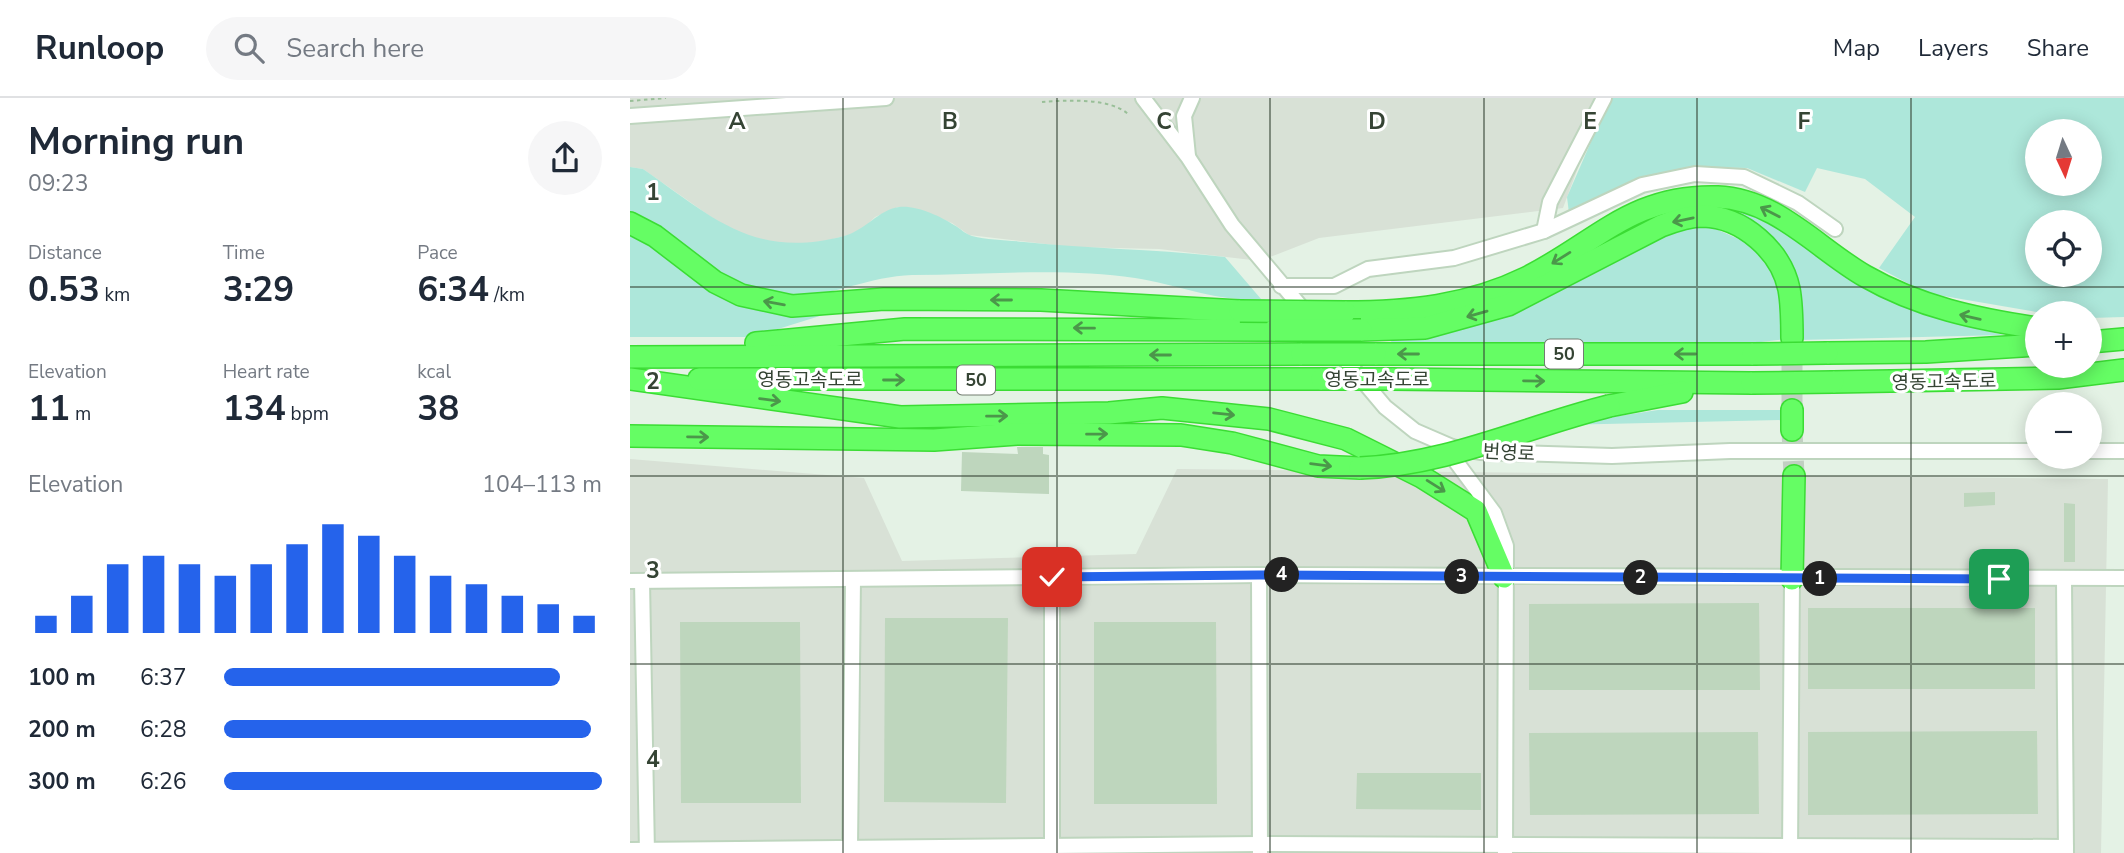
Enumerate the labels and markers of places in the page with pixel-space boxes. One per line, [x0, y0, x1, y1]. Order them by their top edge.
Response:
pin [1022, 547, 1082, 607]
pin [1969, 549, 2029, 609]
pin: 4 [1264, 558, 1300, 592]
pin: 3 [1444, 560, 1480, 594]
pin: 2 [1623, 560, 1658, 596]
pin: 1 [1802, 561, 1838, 596]

